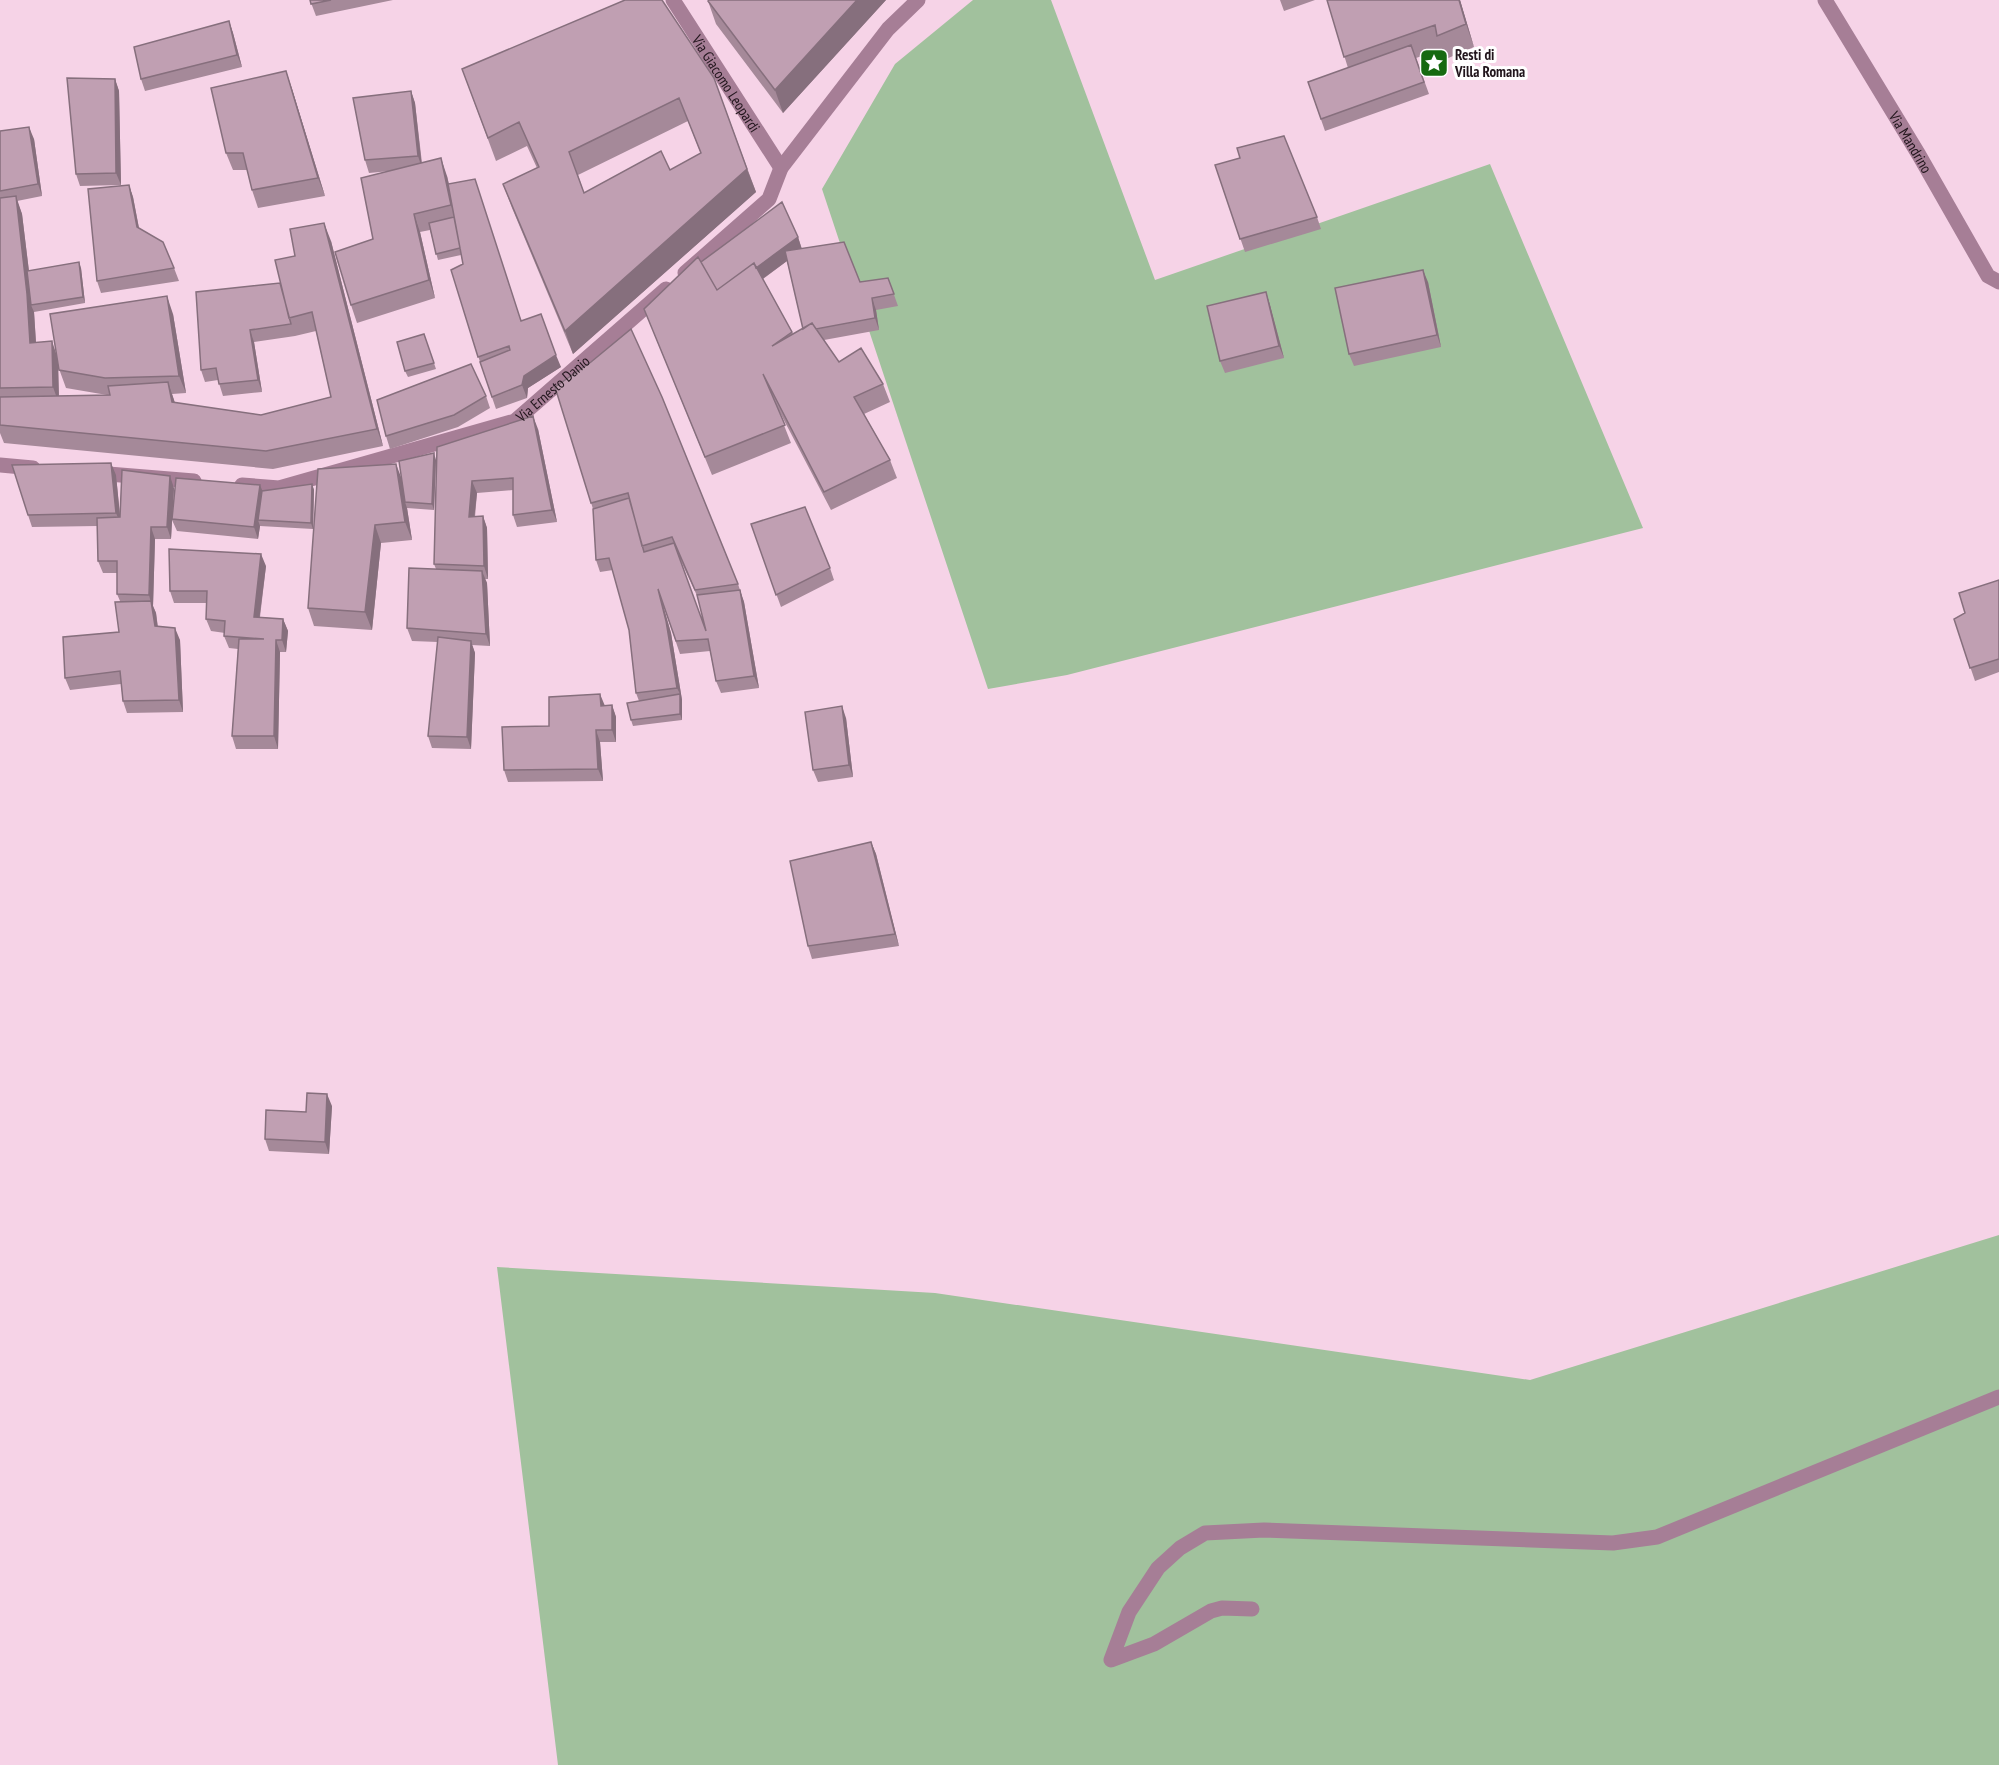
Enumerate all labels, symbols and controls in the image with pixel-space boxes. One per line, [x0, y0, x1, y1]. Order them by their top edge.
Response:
street label: Via Giacomo Leopardi [688, 30, 765, 135]
place label: Resti di Villa Romana [1454, 45, 1525, 81]
place icon: Resti di Villa Romana [1418, 47, 1450, 79]
street label: Via Mandrino [1885, 107, 1937, 176]
street label: Via Ernesto Danio [511, 351, 593, 426]

